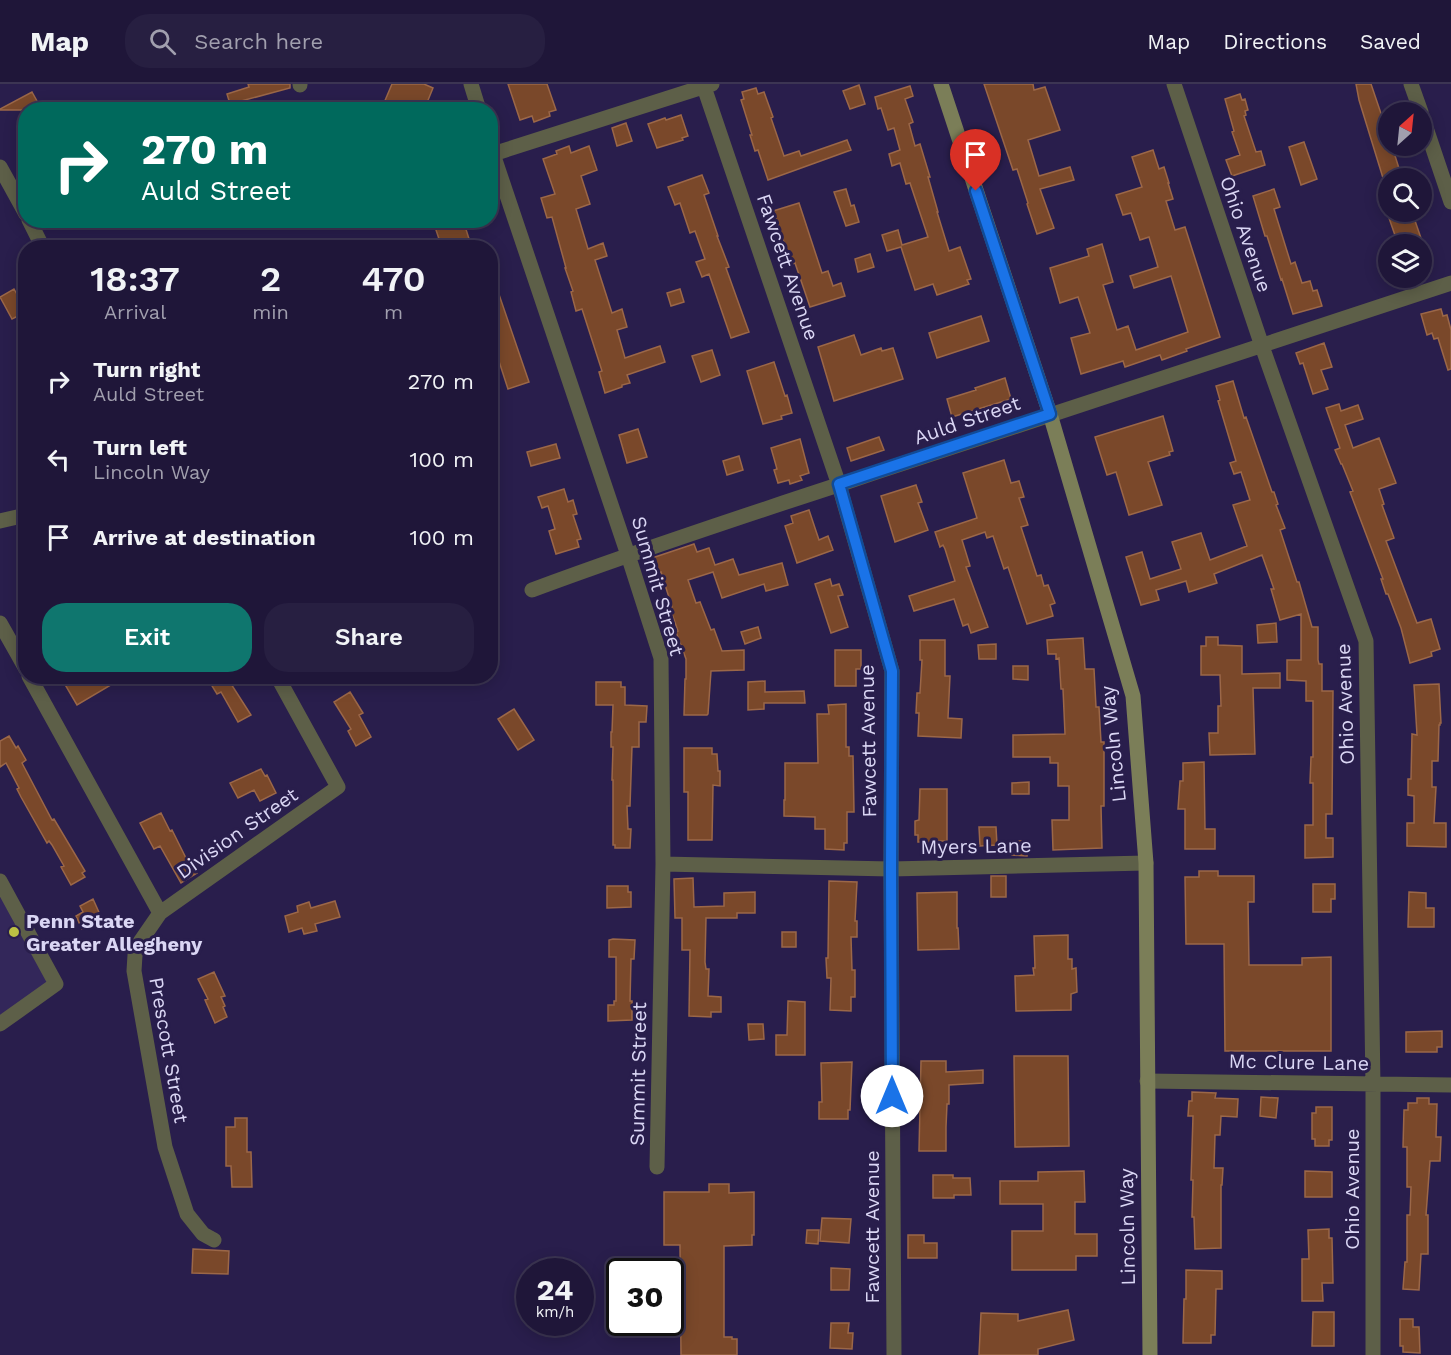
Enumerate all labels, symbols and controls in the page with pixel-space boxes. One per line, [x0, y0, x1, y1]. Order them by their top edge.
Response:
search box [125, 14, 545, 68]
text: Map [30, 25, 89, 58]
icon: search [146, 25, 179, 58]
text: Search here [194, 29, 323, 54]
text: Map [1147, 29, 1190, 54]
text: Directions [1223, 29, 1327, 54]
text: Saved [1360, 29, 1421, 54]
north arrow [1378, 102, 1432, 156]
map controls [1378, 102, 1432, 288]
text: 270 m [141, 125, 268, 174]
icon: right [42, 126, 120, 204]
pin [950, 129, 1001, 191]
icon: arrive [959, 138, 992, 171]
button: search [1378, 168, 1432, 222]
street label: Ohio Avenue [1215, 173, 1277, 295]
text: Auld Street [141, 175, 291, 207]
street label: Fawcett Avenue [752, 191, 824, 343]
button: layers [1378, 234, 1432, 288]
text: 18:37 [90, 258, 180, 300]
text: 2 [260, 258, 281, 300]
text: 470 [361, 258, 426, 300]
text: Arrival [104, 300, 166, 324]
text: min [252, 300, 289, 324]
text: m [384, 300, 403, 324]
text: Turn right [93, 357, 200, 382]
icon: right [42, 365, 75, 398]
text: 270 m [408, 369, 474, 394]
text: Auld Street [93, 382, 204, 406]
street label: Auld Street [911, 390, 1024, 449]
text: Turn left [93, 435, 187, 460]
icon: left [42, 443, 75, 476]
text: 100 m [410, 447, 474, 472]
text: Lincoln Way [93, 460, 210, 484]
street label: Summit Street [627, 514, 690, 659]
icon: arrive [42, 521, 75, 554]
text: Arrive at destination [93, 525, 316, 550]
text: 100 m [410, 525, 474, 550]
button: Exit [42, 603, 252, 672]
button: Share [264, 603, 474, 672]
street label: Ohio Avenue [1331, 643, 1359, 765]
street label: Fawcett Avenue [855, 664, 881, 818]
street label: Lincoln Way [1095, 684, 1131, 804]
street label: Division Street [172, 782, 303, 884]
street label: Myers Lane [920, 833, 1032, 859]
place label: Penn State Greater Allegheny [26, 909, 203, 956]
marker: Penn State Greater Allegheny [7, 925, 21, 939]
street label: Prescott Street [144, 975, 194, 1125]
street label: Summit Street [625, 1001, 651, 1146]
street label: Mc Clure Lane [1229, 1049, 1369, 1075]
position arrow [860, 1064, 924, 1128]
street label: Ohio Avenue [1340, 1128, 1364, 1250]
street label: Fawcett Avenue [860, 1150, 884, 1304]
street label: Lincoln Way [1114, 1168, 1140, 1286]
speed limit sign: 30 [606, 1258, 684, 1336]
text: 24 [537, 1272, 573, 1307]
text: km/h [536, 1303, 574, 1321]

